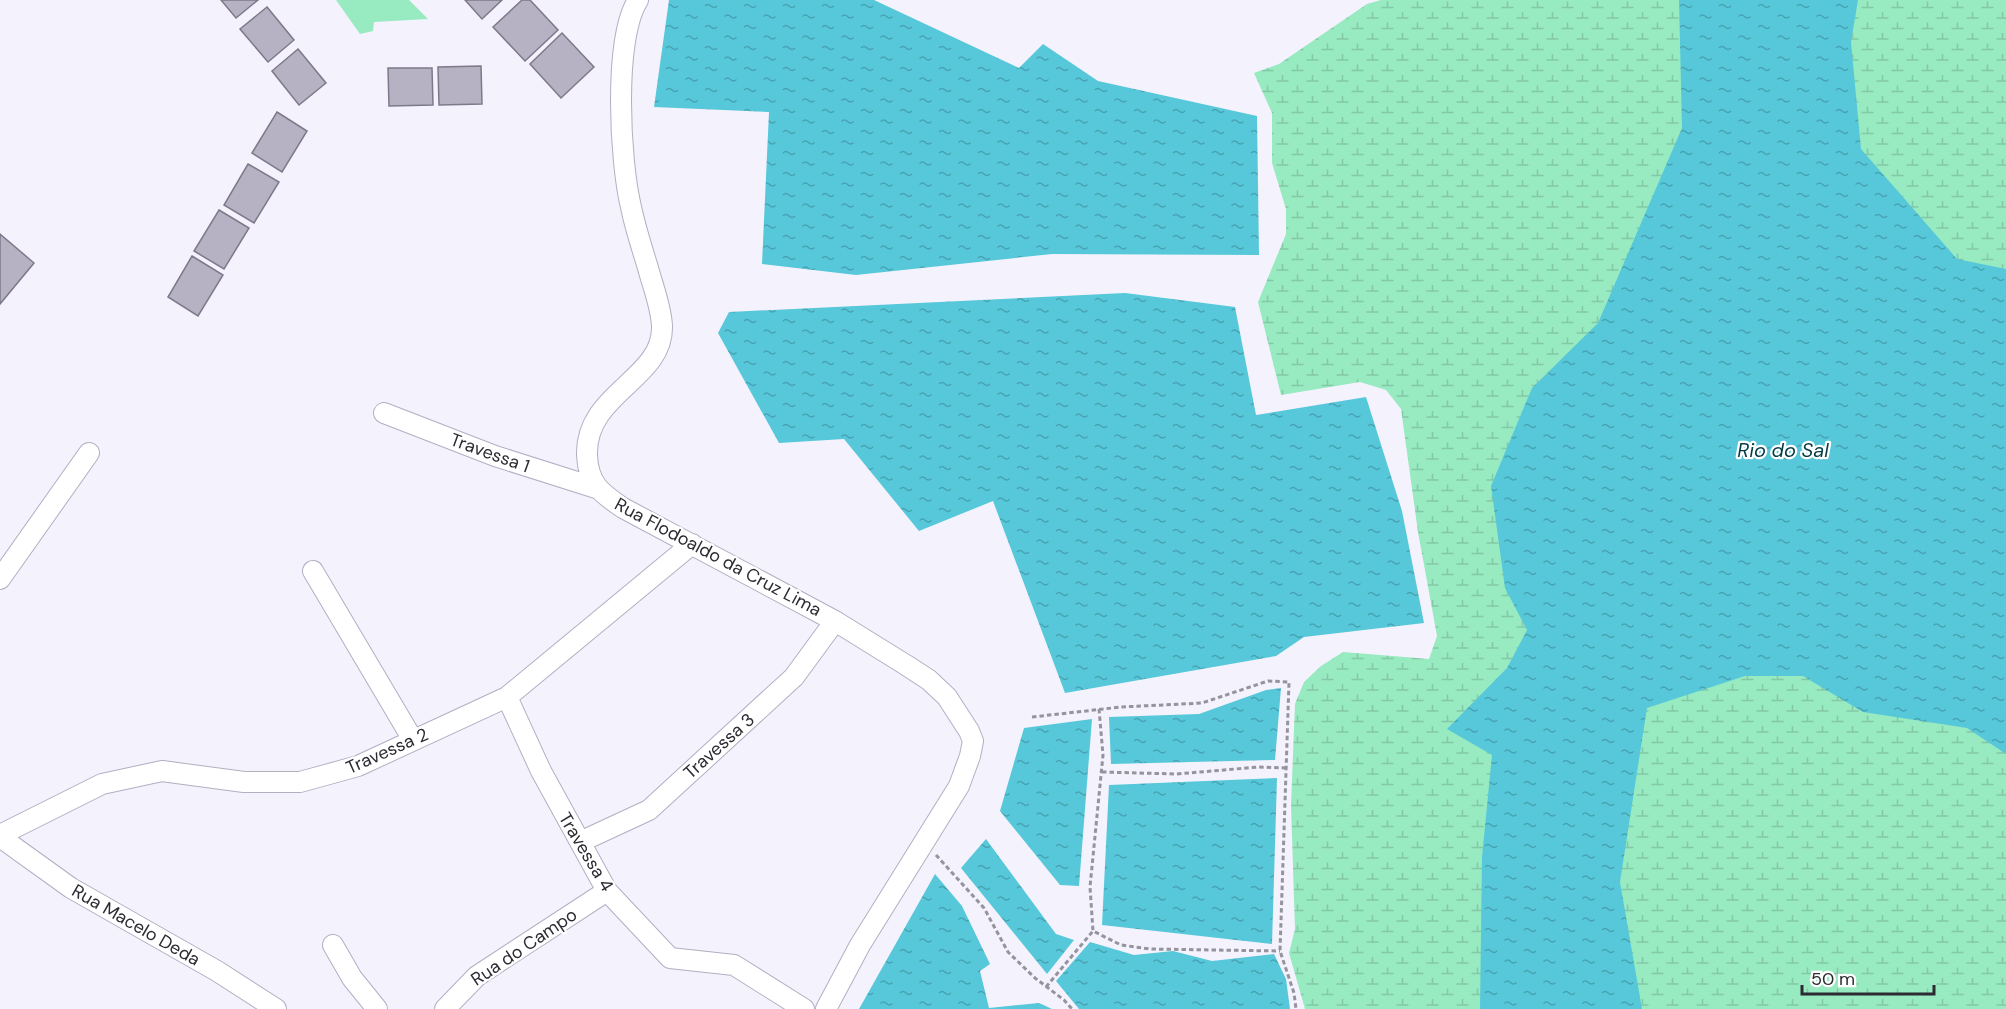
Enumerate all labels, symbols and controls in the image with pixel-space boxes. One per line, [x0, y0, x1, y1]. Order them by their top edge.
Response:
street label: Travessa 1 [447, 428, 533, 478]
water label: Rio do Sal [1737, 437, 1829, 463]
street label: Rua Flodoaldo da Cruz Lima [610, 492, 826, 622]
street label: Travessa 3 [678, 708, 760, 784]
street label: Travessa 2 [342, 722, 432, 780]
street label: Travessa 4 [553, 808, 619, 896]
street label: Rua Macelo Deda [68, 879, 204, 971]
street label: Rua do Campo [466, 903, 582, 991]
scale bar [1802, 958, 1934, 996]
text: 50 m [1811, 967, 1855, 991]

